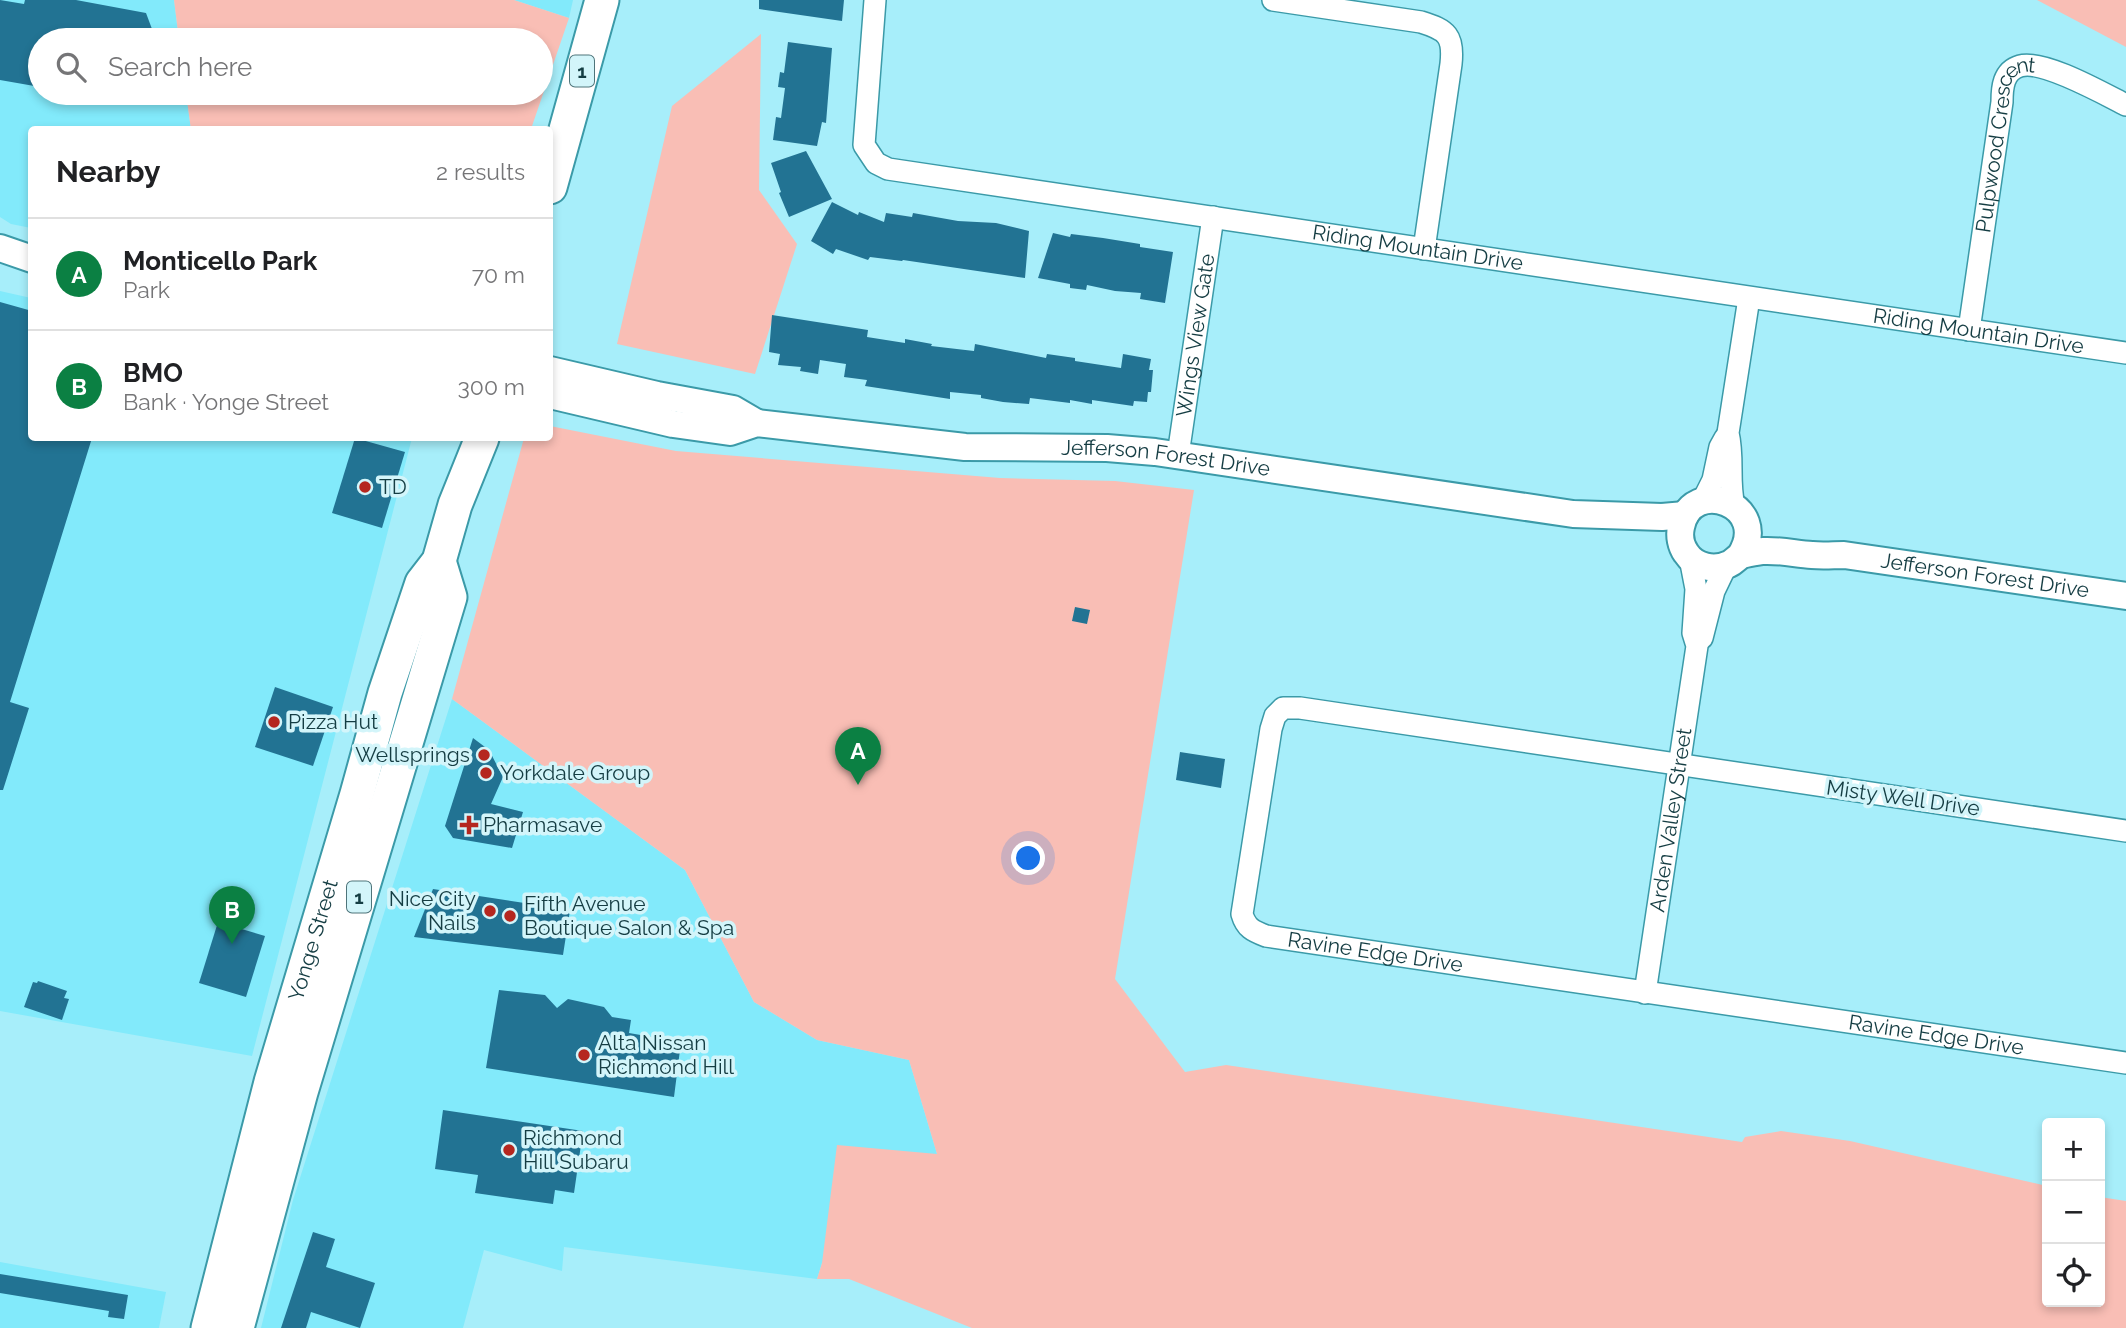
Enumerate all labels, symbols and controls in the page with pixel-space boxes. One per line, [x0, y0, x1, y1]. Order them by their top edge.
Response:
search box [28, 28, 553, 105]
icon: search [52, 48, 90, 86]
text: Search here [108, 52, 252, 82]
street label: Pulpwood Crescent [1970, 52, 2037, 234]
road number: 1 [570, 55, 594, 86]
text: Nearby [56, 154, 160, 189]
text: 2 results [436, 158, 525, 185]
street label: Riding Mountain Drive [1311, 219, 1525, 275]
text: Monticello Park [123, 246, 317, 276]
street label: Wings View Gate [1171, 252, 1219, 419]
text: A [71, 261, 87, 288]
text: 70 m [472, 261, 525, 288]
text: Park [123, 276, 170, 303]
street label: Riding Mountain Drive [1872, 303, 2086, 359]
text: BMO [123, 358, 183, 388]
text: B [71, 373, 87, 400]
text: 300 m [458, 373, 525, 400]
text: Bank · Yonge Street [123, 388, 329, 415]
street label: Jefferson Forest Drive [1061, 435, 1272, 481]
place label: TD [379, 474, 407, 499]
marker: TD [357, 479, 373, 495]
street label: Jefferson Forest Drive [1879, 548, 2091, 603]
place label: Pizza Hut [288, 709, 378, 734]
marker: Pizza Hut [266, 714, 282, 730]
street label: Arden Valley Street [1644, 726, 1697, 914]
pin: A [835, 727, 881, 785]
place label: Wellsprings [355, 742, 470, 767]
marker: Wellsprings [476, 747, 492, 763]
place label: Yorkdale Group [500, 760, 650, 785]
marker: Yorkdale Group [478, 765, 494, 781]
street label: Misty Well Drive [1825, 774, 1981, 821]
place label: Pharmasave [483, 812, 602, 837]
marker: Pharmasave [461, 817, 477, 833]
your location [1011, 841, 1045, 875]
street label: Yonge Street [283, 876, 343, 1004]
road number: 1 [347, 882, 371, 912]
pin: B [209, 886, 255, 944]
place label: Nice City Nails [389, 886, 476, 935]
place label: Fifth Avenue Boutique Salon & Spa [524, 891, 734, 940]
marker: Nice City Nails [482, 903, 498, 919]
marker: Fifth Avenue Boutique Salon & Spa [502, 908, 518, 924]
street label: Ravine Edge Drive [1286, 926, 1465, 977]
street label: Ravine Edge Drive [1847, 1009, 2026, 1060]
place label: Alta Nissan Richmond Hill [598, 1030, 734, 1079]
marker: Alta Nissan Richmond Hill [576, 1047, 592, 1063]
map controls [2042, 1118, 2105, 1307]
button: + [2042, 1118, 2105, 1181]
place label: Richmond Hill Subaru [523, 1125, 629, 1174]
marker: Richmond Hill Subaru [501, 1142, 517, 1158]
button: − [2042, 1181, 2105, 1244]
button: locate [2042, 1244, 2105, 1307]

